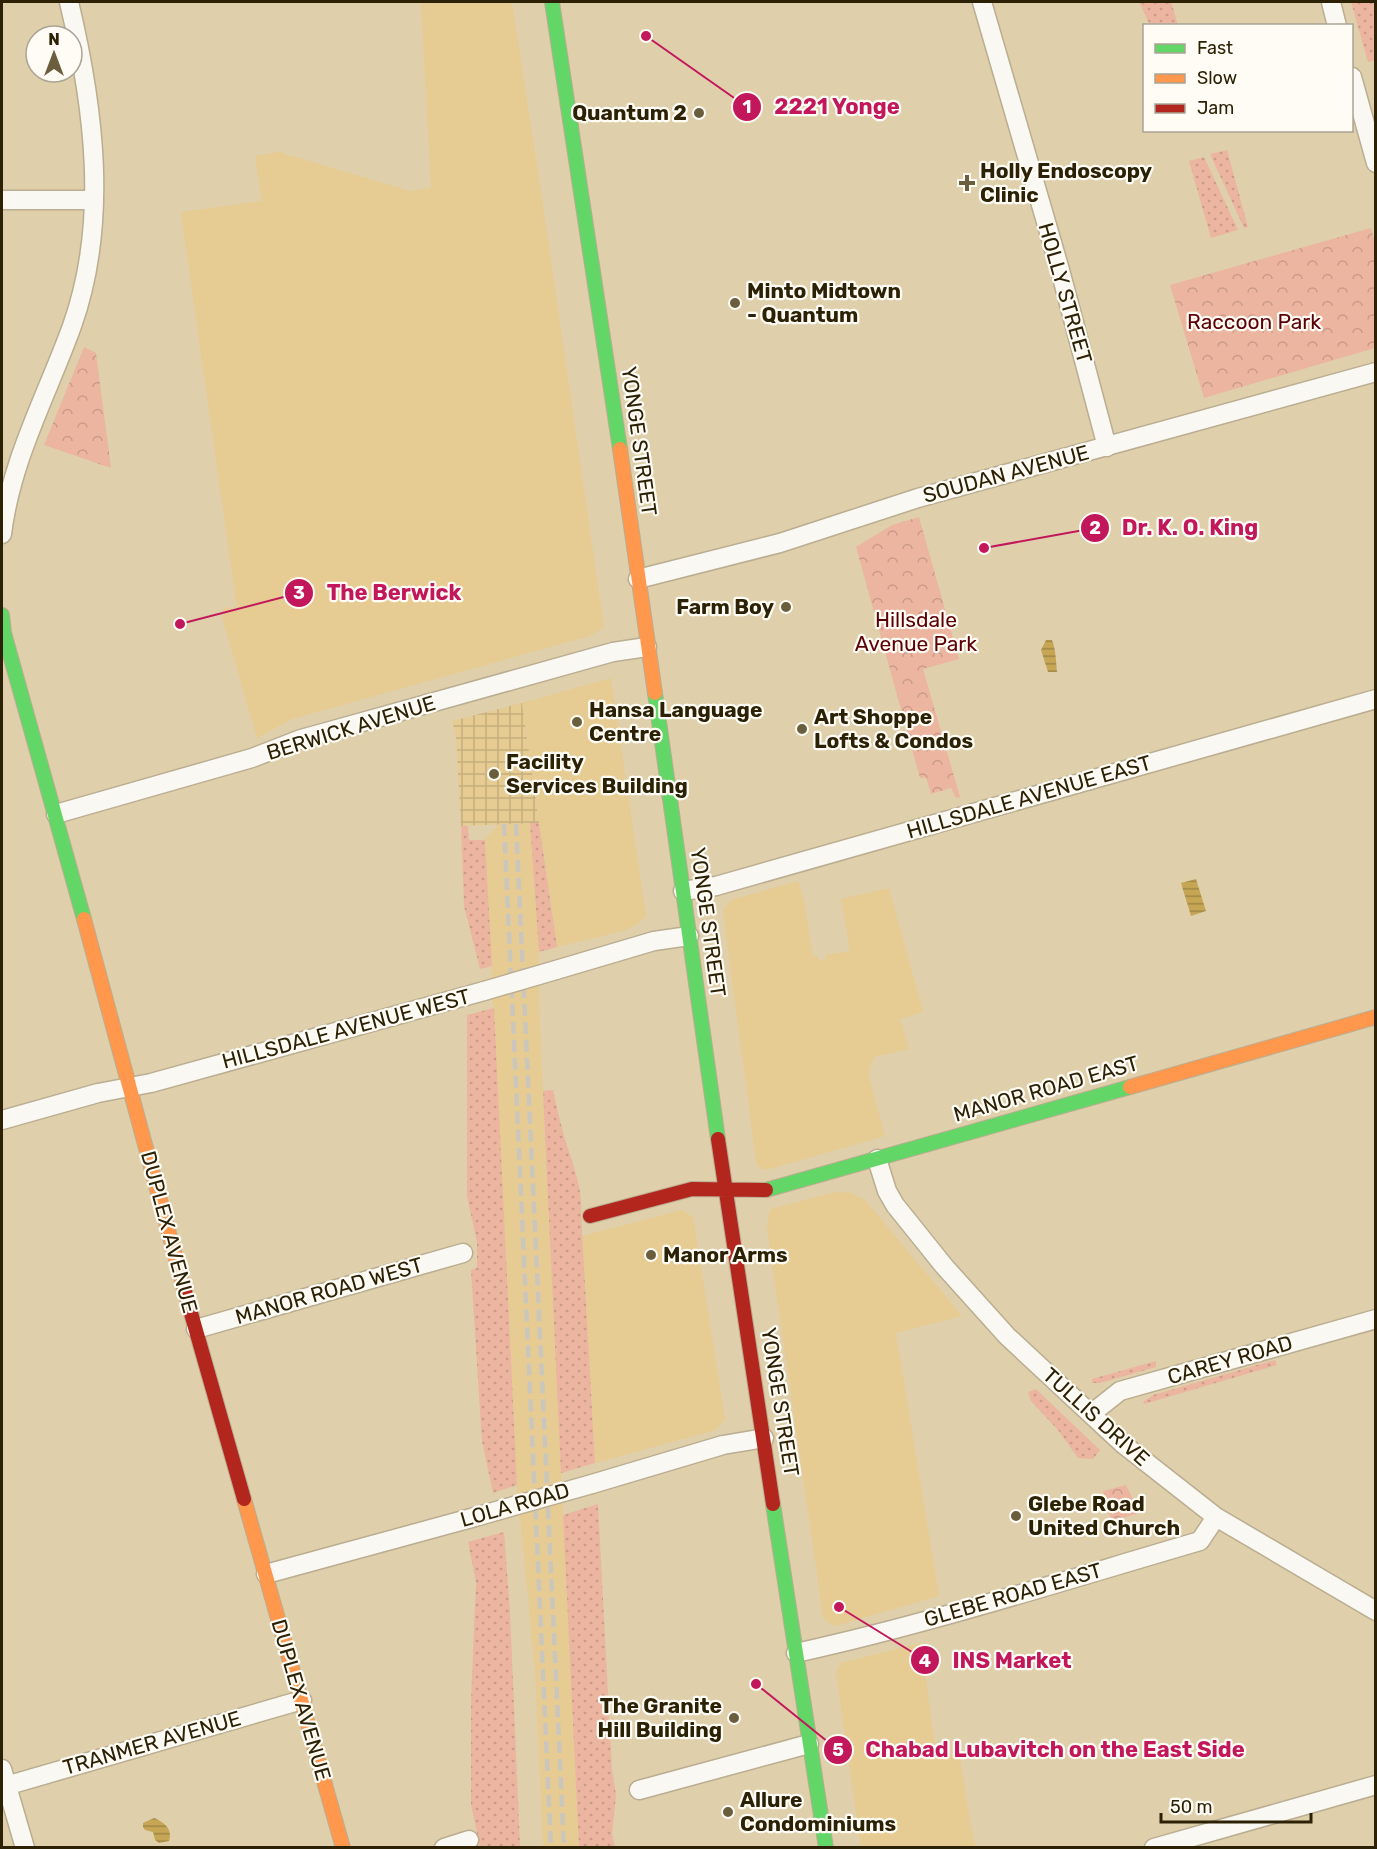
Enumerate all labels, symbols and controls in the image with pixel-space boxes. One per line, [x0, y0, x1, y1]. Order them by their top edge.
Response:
north arrow [24, 24, 84, 84]
legend [1143, 24, 1353, 132]
text: N [48, 30, 60, 49]
text: Fast [1197, 37, 1233, 59]
text: Slow [1197, 67, 1237, 89]
callout: 2221 Yonge [732, 87, 912, 127]
text: 2221 Yonge [774, 93, 900, 120]
text: 1 [743, 96, 751, 118]
text: Jam [1197, 97, 1234, 119]
place label: Quantum 2 [572, 100, 687, 125]
marker: Quantum 2 [692, 106, 706, 120]
place label: Holly Endoscopy Clinic [980, 158, 1153, 207]
marker: Holly Endoscopy Clinic [958, 174, 976, 192]
street label: HOLLY STREET [1033, 220, 1098, 366]
place label: Minto Midtown - Quantum [747, 278, 901, 327]
marker: Minto Midtown - Quantum [728, 296, 742, 310]
park label: Raccoon Park [1187, 309, 1321, 334]
street label: YONGE STREET [617, 365, 662, 517]
street label: SOUDAN AVENUE [920, 439, 1092, 508]
callout: Dr. K. O. King [1080, 508, 1270, 548]
text: Dr. K. O. King [1122, 514, 1258, 541]
text: 2 [1089, 517, 1101, 539]
callout: The Berwick [284, 573, 473, 613]
text: The Berwick [327, 579, 461, 606]
text: 3 [293, 582, 305, 604]
place label: Farm Boy [676, 594, 774, 619]
marker: Farm Boy [779, 600, 793, 614]
park label: Hillsdale Avenue Park [855, 607, 977, 656]
street label: BERWICK AVENUE [263, 690, 438, 765]
place label: Hansa Language Centre [589, 697, 762, 746]
place label: Art Shoppe Lofts & Condos [814, 704, 973, 753]
marker: Hansa Language Centre [570, 715, 584, 729]
marker: Art Shoppe Lofts & Condos [795, 722, 809, 736]
place label: Facility Services Building [506, 749, 688, 798]
street label: HILLSDALE AVENUE EAST [904, 750, 1154, 843]
marker: Facility Services Building [487, 767, 501, 781]
street label: YONGE STREET [686, 846, 731, 998]
street label: HILLSDALE AVENUE WEST [219, 983, 473, 1074]
street label: MANOR ROAD EAST [950, 1050, 1141, 1127]
street label: DUPLEX AVENUE [136, 1148, 203, 1316]
place label: Manor Arms [663, 1242, 788, 1267]
marker: Manor Arms [644, 1248, 658, 1262]
street label: MANOR ROAD WEST [232, 1252, 426, 1329]
street label: YONGE STREET [756, 1326, 805, 1478]
street label: CAREY ROAD [1165, 1330, 1295, 1389]
street label: TULLIS DRIVE [1038, 1362, 1155, 1471]
street label: LOLA ROAD [457, 1477, 572, 1532]
place label: Glebe Road United Church [1028, 1491, 1180, 1540]
marker: Glebe Road United Church [1009, 1509, 1023, 1523]
street label: GLEBE ROAD EAST [921, 1557, 1105, 1632]
street label: DUPLEX AVENUE [266, 1616, 336, 1783]
callout: INS Market [910, 1640, 1083, 1680]
text: INS Market [952, 1647, 1072, 1674]
text: 4 [919, 1650, 931, 1672]
place label: The Granite Hill Building [598, 1693, 722, 1742]
street label: TRANMER AVENUE [60, 1705, 244, 1780]
marker: The Granite Hill Building [727, 1711, 741, 1725]
callout: Chabad Lubavitch on the East Side [823, 1730, 1257, 1770]
text: Chabad Lubavitch on the East Side [865, 1736, 1245, 1763]
text: 5 [832, 1739, 844, 1761]
scale bar [1161, 1786, 1311, 1824]
place label: Allure Condominiums [740, 1787, 896, 1836]
text: 50 m [1170, 1796, 1213, 1818]
marker: Allure Condominiums [721, 1805, 735, 1819]

